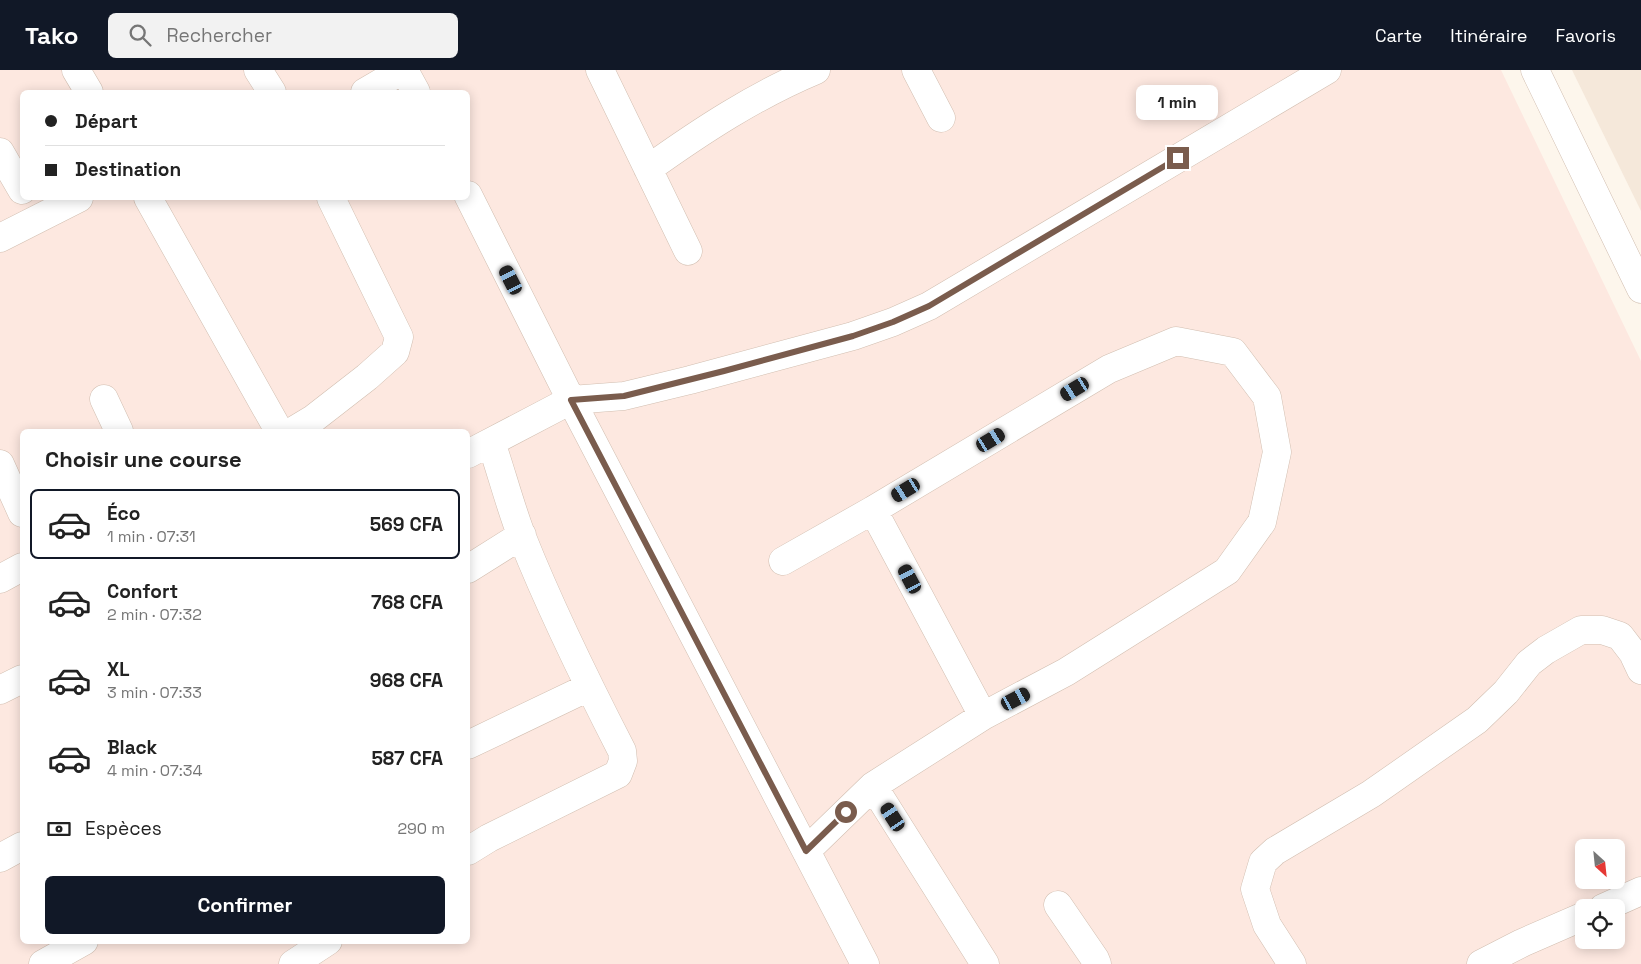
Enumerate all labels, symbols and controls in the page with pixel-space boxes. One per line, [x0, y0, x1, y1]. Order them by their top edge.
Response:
search box [108, 13, 458, 58]
text: Tako [25, 20, 78, 51]
icon: search [126, 21, 154, 49]
text: Rechercher [166, 23, 272, 48]
text: Carte [1375, 24, 1422, 47]
text: Itinéraire [1450, 24, 1527, 47]
text: Favoris [1555, 24, 1616, 47]
callout: 1 min [1137, 86, 1219, 121]
text: 1 min [1157, 92, 1197, 113]
text: Départ [75, 109, 138, 134]
route end [1167, 147, 1189, 169]
text: Destination [75, 157, 181, 182]
car [497, 263, 524, 297]
car [1058, 375, 1091, 403]
car [974, 426, 1007, 454]
text: Choisir une course [45, 445, 242, 473]
car [889, 476, 922, 504]
text: Éco [107, 501, 140, 526]
icon: car [47, 502, 92, 547]
text: 569 CFA [370, 512, 443, 537]
text: 1 min · 07:31 [107, 526, 196, 547]
car [896, 562, 923, 596]
text: Confort [107, 579, 178, 604]
icon: car [47, 580, 92, 625]
text: 768 CFA [371, 590, 443, 615]
text: 2 min · 07:32 [107, 604, 202, 625]
text: XL [107, 657, 130, 682]
icon: car [47, 658, 92, 703]
text: 968 CFA [370, 668, 443, 693]
text: 3 min · 07:33 [107, 682, 202, 703]
car [999, 685, 1032, 713]
text: Black [107, 735, 157, 760]
icon: car [47, 736, 92, 781]
text: 587 CFA [371, 746, 443, 771]
text: 4 min · 07:34 [107, 760, 203, 781]
car [878, 800, 907, 834]
route start [835, 801, 857, 823]
icon: cash [45, 815, 73, 843]
text: Espèces [85, 816, 162, 841]
text: 290 m [397, 818, 445, 839]
north arrow [1575, 839, 1625, 889]
map controls [1575, 839, 1625, 949]
button: Confirmer [45, 876, 445, 934]
button: locate [1575, 899, 1625, 949]

